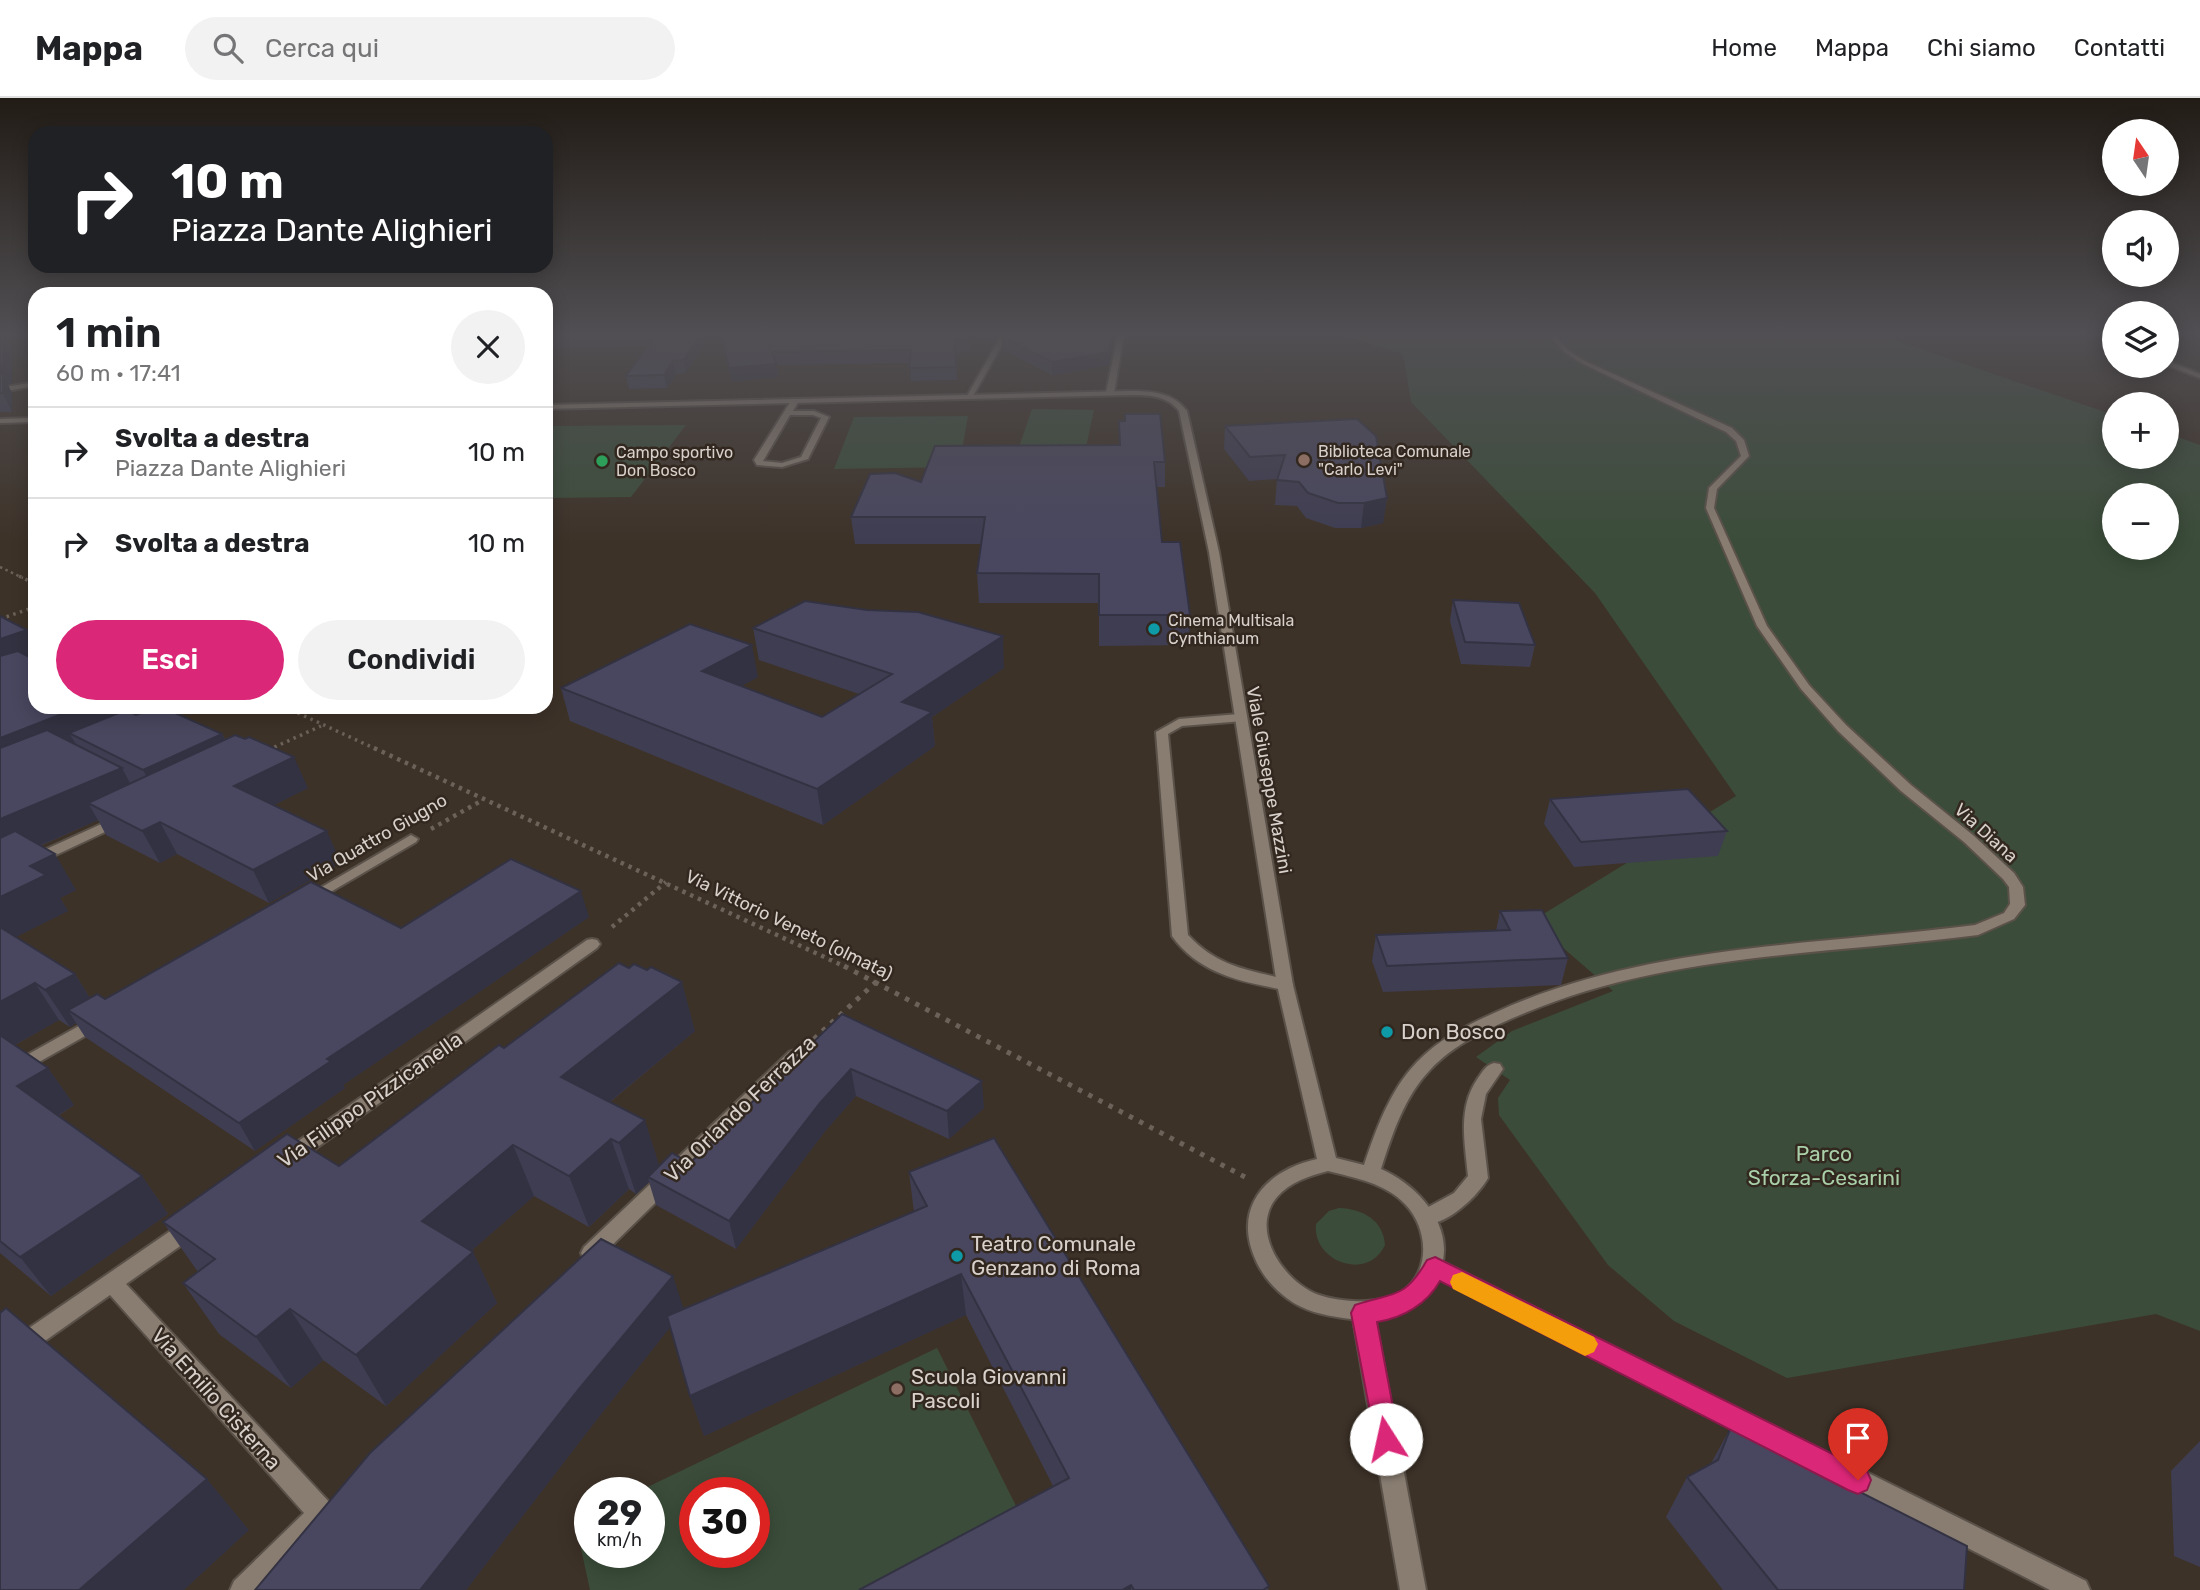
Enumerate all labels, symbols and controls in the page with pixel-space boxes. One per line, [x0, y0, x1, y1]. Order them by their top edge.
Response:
search box [185, 17, 675, 80]
text: Mappa [35, 29, 143, 68]
icon: search [209, 29, 247, 67]
text: Cerca qui [265, 33, 379, 64]
text: Home [1711, 34, 1777, 62]
text: Mappa [1815, 34, 1889, 62]
text: Chi siamo [1927, 34, 2036, 62]
text: Contatti [2074, 34, 2165, 62]
north arrow [2102, 119, 2179, 196]
map controls [2102, 119, 2179, 560]
text: 10 m [171, 152, 284, 210]
icon: right [56, 154, 147, 245]
button: sound [2102, 210, 2179, 287]
text: Piazza Dante Alighieri [171, 211, 492, 249]
button: layers [2102, 301, 2179, 378]
text: 1 min [56, 308, 162, 358]
button: close [451, 310, 525, 384]
text: 60 m · 17:41 [56, 359, 181, 387]
button: + [2102, 392, 2179, 469]
text: Svolta a destra [115, 423, 310, 454]
icon: right [56, 434, 94, 472]
text: 10 m [468, 437, 525, 468]
place label: Biblioteca Comunale "Carlo Levi" [1318, 442, 1471, 479]
place label: Campo sportivo Don Bosco [616, 443, 733, 480]
marker: Biblioteca Comunale "Carlo Levi" [1296, 452, 1312, 468]
marker: Campo sportivo Don Bosco [594, 453, 610, 469]
text: Piazza Dante Alighieri [115, 454, 346, 482]
button: − [2102, 483, 2179, 560]
icon: right [56, 525, 94, 563]
text: Svolta a destra [115, 528, 310, 559]
text: 10 m [468, 528, 525, 559]
place label: Cinema Multisala Cynthianum [1168, 611, 1294, 648]
button: Esci [56, 620, 284, 700]
button: Condividi [298, 620, 525, 700]
marker: Cinema Multisala Cynthianum [1146, 621, 1162, 637]
street label: Viale Giuseppe Mazzini [1242, 685, 1296, 875]
street label: Via Quattro Giugno [303, 789, 451, 887]
street label: Via Diana [1950, 799, 2022, 867]
street label: Via Vittorio Veneto (olmata) [682, 865, 896, 985]
place label: Don Bosco [1401, 1019, 1506, 1044]
marker: Don Bosco [1379, 1024, 1395, 1040]
street label: Via Filippo Pizzicanella [273, 1026, 467, 1173]
street label: Via Orlando Ferrazza [659, 1030, 821, 1187]
park label: Parco Sforza-Cesarini [1748, 1141, 1900, 1190]
place label: Teatro Comunale Genzano di Roma [971, 1231, 1141, 1280]
marker: Teatro Comunale Genzano di Roma [949, 1248, 965, 1264]
street label: Via Emilio Cisterna [146, 1323, 286, 1474]
place label: Scuola Giovanni Pascoli [911, 1364, 1067, 1413]
marker: Scuola Giovanni Pascoli [889, 1381, 905, 1397]
position arrow [1349, 1402, 1423, 1476]
pin [1828, 1408, 1888, 1480]
icon: arrive [1839, 1419, 1877, 1457]
speed limit sign: 30 [679, 1477, 770, 1568]
text: 29 [597, 1492, 642, 1534]
text: km/h [597, 1529, 642, 1551]

